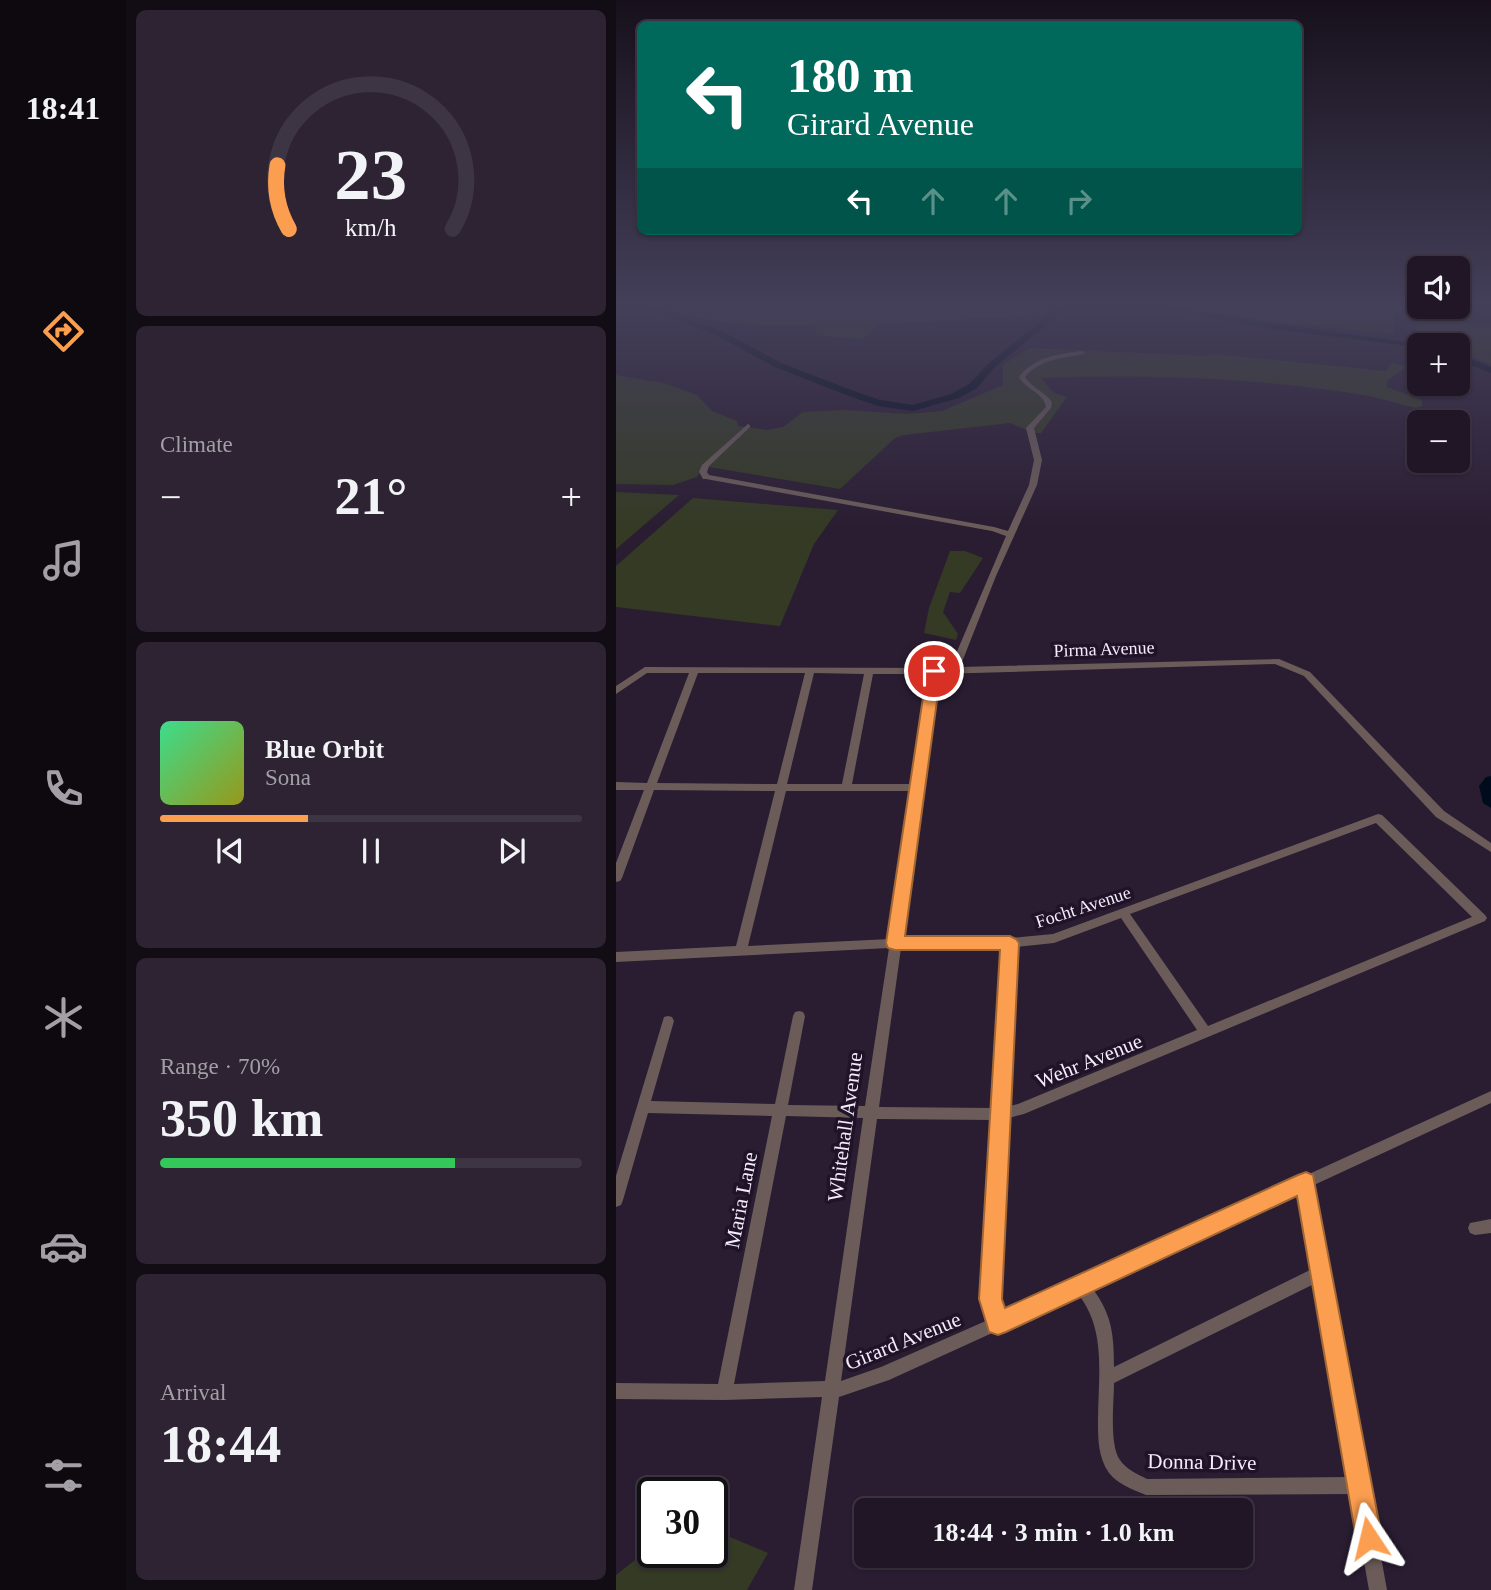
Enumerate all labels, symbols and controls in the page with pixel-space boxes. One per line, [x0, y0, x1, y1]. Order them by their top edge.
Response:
text: 180 m [787, 48, 914, 103]
icon: left [672, 49, 763, 140]
text: 18:41 [26, 90, 100, 126]
text: Girard Avenue [787, 106, 974, 142]
text: 23 [335, 134, 407, 215]
icon: left [841, 182, 879, 220]
icon: ahead [914, 182, 952, 220]
icon: ahead [987, 182, 1025, 220]
icon: right [1060, 182, 1098, 220]
text: km/h [345, 214, 397, 241]
map controls [1407, 256, 1470, 473]
button: sound [1407, 256, 1470, 319]
icon: directions [39, 307, 88, 356]
button: + [1407, 333, 1470, 396]
button: − [1407, 410, 1470, 473]
text: Climate [160, 432, 233, 457]
text: 21° [335, 468, 407, 525]
text: − [160, 476, 181, 518]
text: + [561, 476, 582, 518]
icon: music [39, 536, 88, 585]
street label: Pirma Avenue [1053, 637, 1155, 661]
pin [904, 641, 964, 701]
icon: arrive [915, 652, 953, 690]
text: Blue Orbit [265, 735, 384, 764]
icon: phone [39, 764, 88, 813]
text: Sona [265, 765, 311, 790]
icon: previous [211, 832, 249, 870]
icon: pause [352, 832, 390, 870]
icon: next [493, 832, 531, 870]
street label: Focht Avenue [1033, 882, 1133, 932]
icon: climate [39, 993, 88, 1042]
street label: Wehr Avenue [1032, 1029, 1146, 1093]
street label: Whitehall Avenue [823, 1051, 867, 1203]
text: Range · 70% [160, 1054, 280, 1079]
text: 350 km [160, 1090, 323, 1147]
street label: Maria Lane [720, 1150, 762, 1250]
icon: car [39, 1222, 88, 1271]
street label: Girard Avenue [842, 1307, 964, 1375]
text: Arrival [160, 1380, 226, 1405]
text: 18:44 [160, 1416, 281, 1473]
street label: Donna Drive [1147, 1449, 1257, 1475]
icon: filters [39, 1451, 88, 1500]
speed limit sign: 30 [637, 1477, 728, 1568]
position arrow [1332, 1501, 1406, 1575]
text: 18:44 · 3 min · 1.0 km [933, 1518, 1174, 1547]

